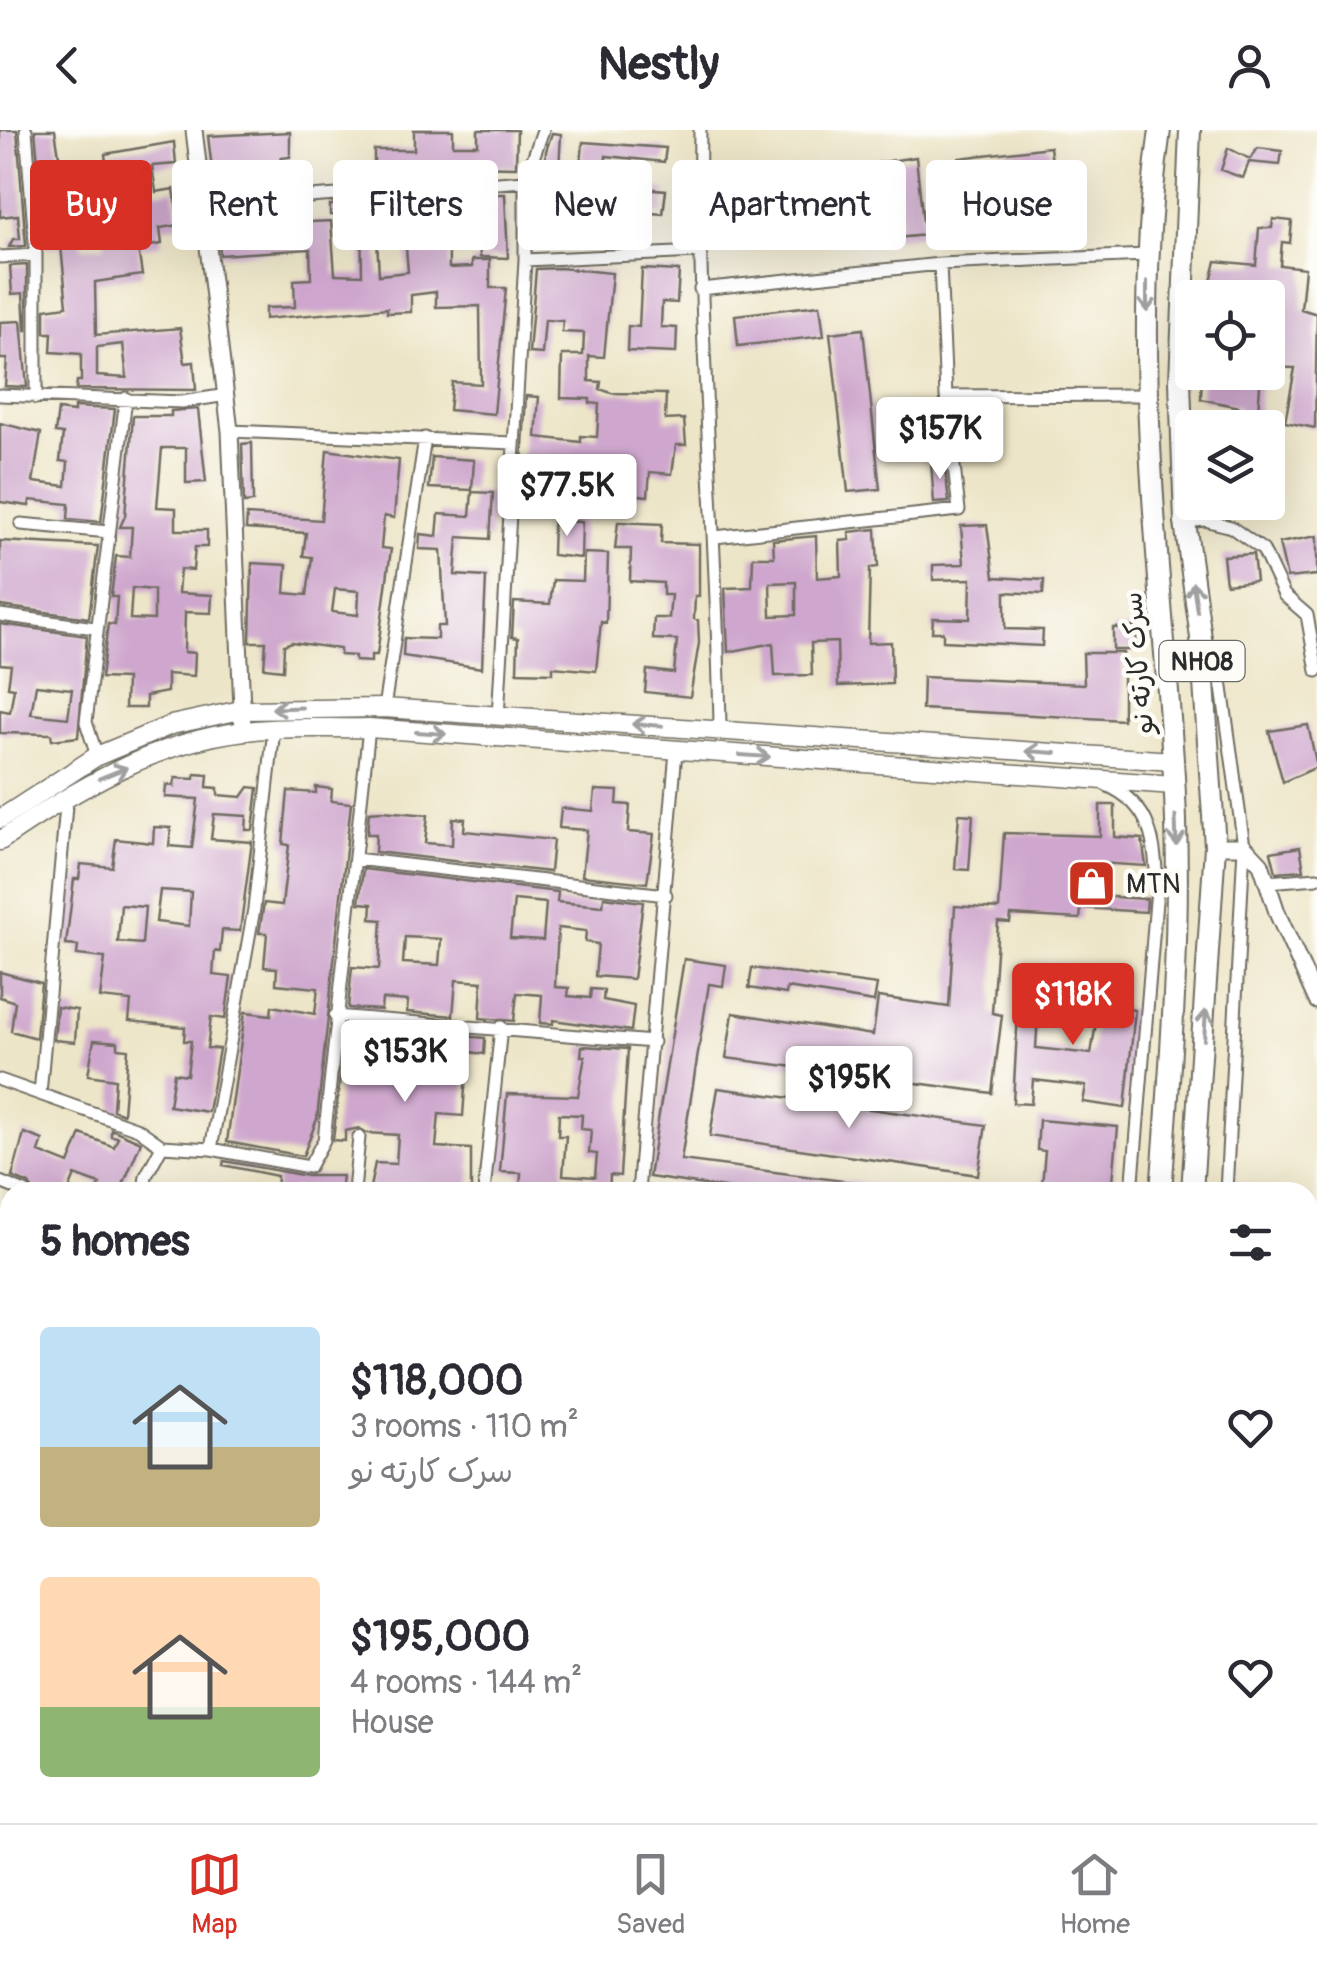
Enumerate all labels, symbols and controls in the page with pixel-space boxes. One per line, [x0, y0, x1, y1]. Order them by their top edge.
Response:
text: Nestly [598, 37, 719, 93]
icon: back [40, 38, 95, 93]
icon: person [1222, 38, 1277, 93]
chip: Buy [30, 160, 152, 250]
chip: Rent [172, 160, 313, 250]
chip: Filters [333, 160, 498, 250]
chip: New [518, 160, 652, 250]
chip: Apartment [672, 160, 906, 250]
chip: House [926, 160, 1087, 250]
one-way arrow [1137, 280, 1156, 312]
map controls [1175, 280, 1285, 520]
button: locate [1175, 280, 1285, 390]
pin: $157K [870, 397, 1010, 482]
text: $157K [898, 409, 982, 449]
button: layers [1175, 410, 1285, 520]
pin: $77.5K [486, 454, 648, 539]
text: $77.5K [520, 466, 614, 506]
one-way arrow [1185, 581, 1204, 613]
street label: سرک کارته نو [1115, 590, 1162, 737]
road number: NH08 [1160, 641, 1244, 681]
one-way arrow [272, 699, 304, 718]
one-way arrow [631, 715, 663, 734]
one-way arrow [414, 724, 446, 743]
one-way arrow [1025, 743, 1057, 762]
one-way arrow [738, 747, 770, 766]
one-way arrow [97, 762, 128, 780]
one-way arrow [1166, 814, 1185, 846]
shop icon: MTN [1065, 857, 1117, 909]
place label: MTN [1126, 867, 1181, 902]
pin: $118K [1003, 963, 1143, 1048]
text: $118K [1034, 975, 1112, 1015]
one-way arrow [1196, 1010, 1215, 1042]
pin: $153K [335, 1020, 475, 1105]
text: $153K [363, 1032, 447, 1072]
pin: $195K [779, 1046, 919, 1131]
text: $195K [808, 1058, 890, 1098]
icon: filters [1223, 1215, 1278, 1270]
text: 5 homes [40, 1216, 190, 1268]
text: $118,000 [350, 1355, 524, 1407]
icon: home [120, 1367, 240, 1487]
icon: heart [1223, 1400, 1278, 1455]
text: 3 rooms · 110 m² [350, 1407, 579, 1447]
text: سرک کارته نو [350, 1452, 513, 1492]
text: $195,000 [350, 1611, 530, 1663]
icon: home [120, 1617, 240, 1737]
icon: heart [1223, 1650, 1278, 1705]
text: 4 rooms · 144 m² [350, 1663, 582, 1703]
text: House [350, 1703, 434, 1743]
tab: Map [187, 1847, 242, 1942]
tab: Saved [616, 1847, 685, 1942]
tab: Home [1059, 1847, 1130, 1942]

